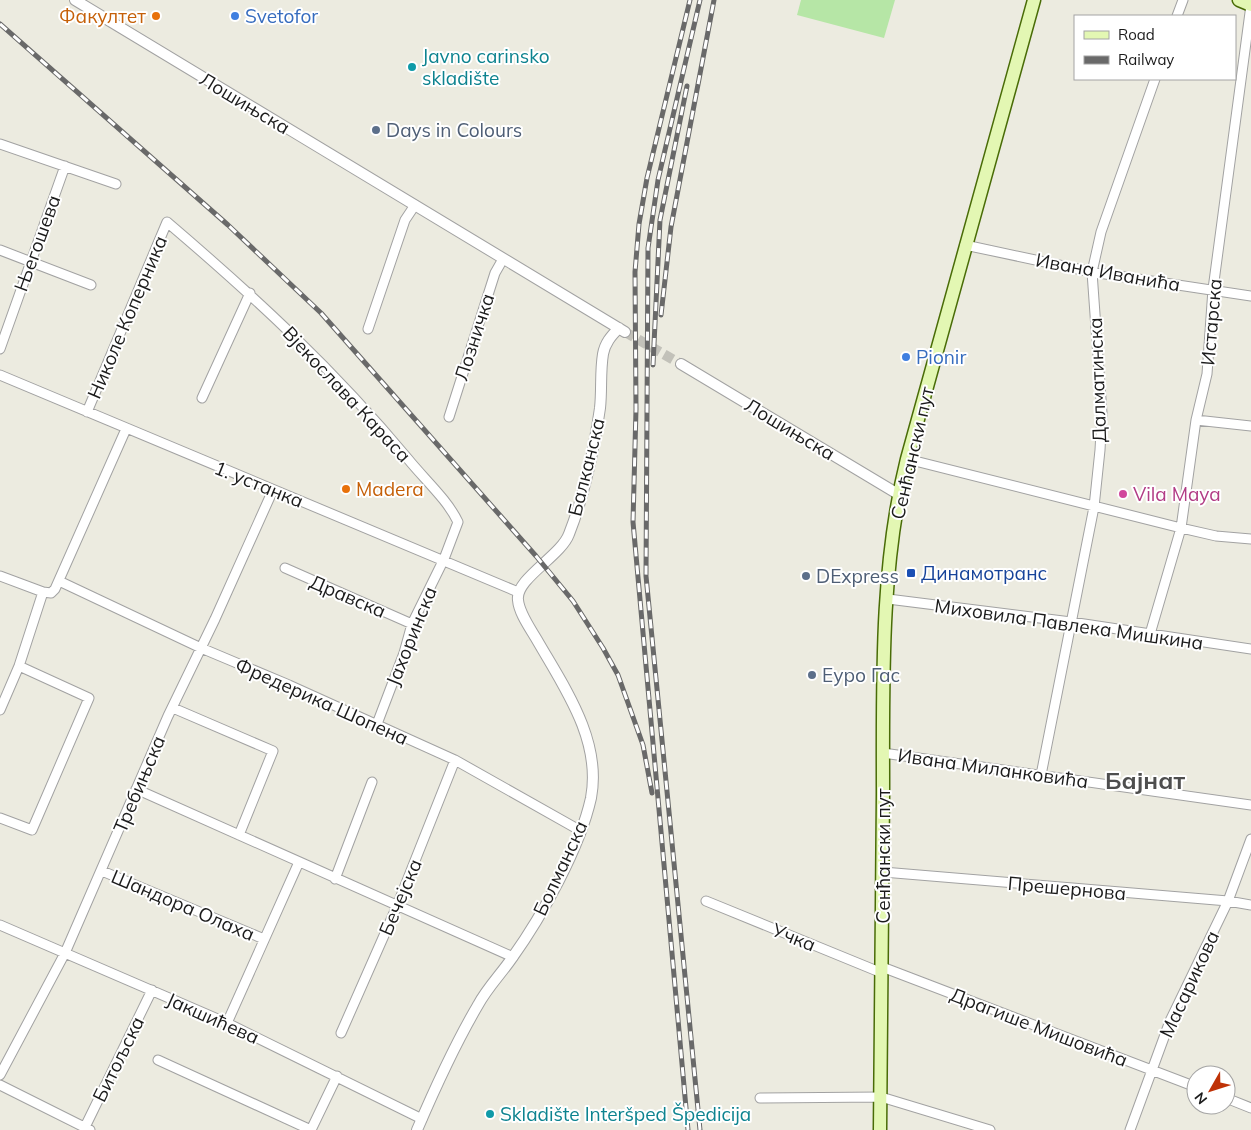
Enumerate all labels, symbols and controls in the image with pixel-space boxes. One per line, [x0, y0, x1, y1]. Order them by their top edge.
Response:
place label: Факултет [59, 4, 146, 28]
place label: Svetofor [245, 4, 318, 28]
marker: Факултет [150, 10, 162, 22]
marker: Svetofor [229, 10, 241, 22]
legend [1074, 15, 1236, 80]
text: Road [1118, 25, 1155, 44]
place label: Javno carinsko skladište [422, 44, 550, 90]
text: Railway [1118, 50, 1174, 69]
marker: Javno carinsko skladište [406, 61, 418, 73]
street label: Лошињска [196, 67, 294, 139]
place label: Days in Colours [386, 118, 522, 142]
marker: Days in Colours [370, 124, 382, 136]
street label: Његошева [8, 192, 66, 294]
street label: Николе Коперника [82, 232, 172, 402]
street label: Ивана Иванића [1034, 247, 1182, 297]
street label: Истарска [1195, 278, 1227, 366]
street label: Лозничка [449, 290, 499, 384]
street label: Далматинска [1083, 317, 1111, 443]
street label: Вјекослава Караса [278, 321, 416, 467]
place label: Pionir [916, 345, 966, 369]
marker: Pionir [900, 351, 912, 363]
street label: Сенћански пут [885, 384, 939, 522]
street label: Лошињска [741, 393, 839, 465]
street label: Балканска [562, 415, 610, 519]
street label: 1. устанка [211, 455, 307, 513]
place label: Madera [356, 477, 424, 501]
place label: Vila Maya [1133, 482, 1221, 506]
marker: Madera [340, 483, 352, 495]
marker: Vila Maya [1117, 488, 1129, 500]
place label: Динамотранс [921, 561, 1047, 585]
place label: DExpress [816, 564, 899, 588]
marker: Динамотранс [905, 567, 917, 579]
street label: Дравска [306, 569, 390, 623]
marker: DExpress [800, 570, 812, 582]
street label: Јахоринска [380, 583, 442, 689]
street label: Миховила Павлека Мишкина [933, 593, 1205, 655]
street label: Фредерика Шопена [232, 652, 412, 750]
place label: Еуро Гас [822, 663, 900, 687]
marker: Еуро Гас [806, 669, 818, 681]
street label: Требињска [108, 732, 170, 836]
street label: Ивана Миланковића [896, 743, 1090, 793]
district label: Бајнат [1105, 765, 1185, 795]
street label: Сенћански пут [871, 788, 895, 924]
street label: Болманска [528, 817, 592, 919]
street label: Бечејска [373, 855, 427, 939]
street label: Шандора Олаха [108, 864, 258, 946]
street label: Прешернова [1007, 871, 1127, 905]
street label: Учка [768, 917, 819, 957]
street label: Масарикова [1154, 927, 1224, 1041]
street label: Драгише Мишовића [947, 982, 1131, 1072]
street label: Јакшићева [163, 987, 263, 1049]
street label: Битољска [87, 1012, 149, 1106]
north arrow [1186, 1065, 1236, 1115]
text: N [1191, 1088, 1211, 1108]
place label: Skladište Interšped Špedicija [500, 1102, 751, 1126]
marker: Skladište Interšped Špedicija [484, 1108, 496, 1120]

